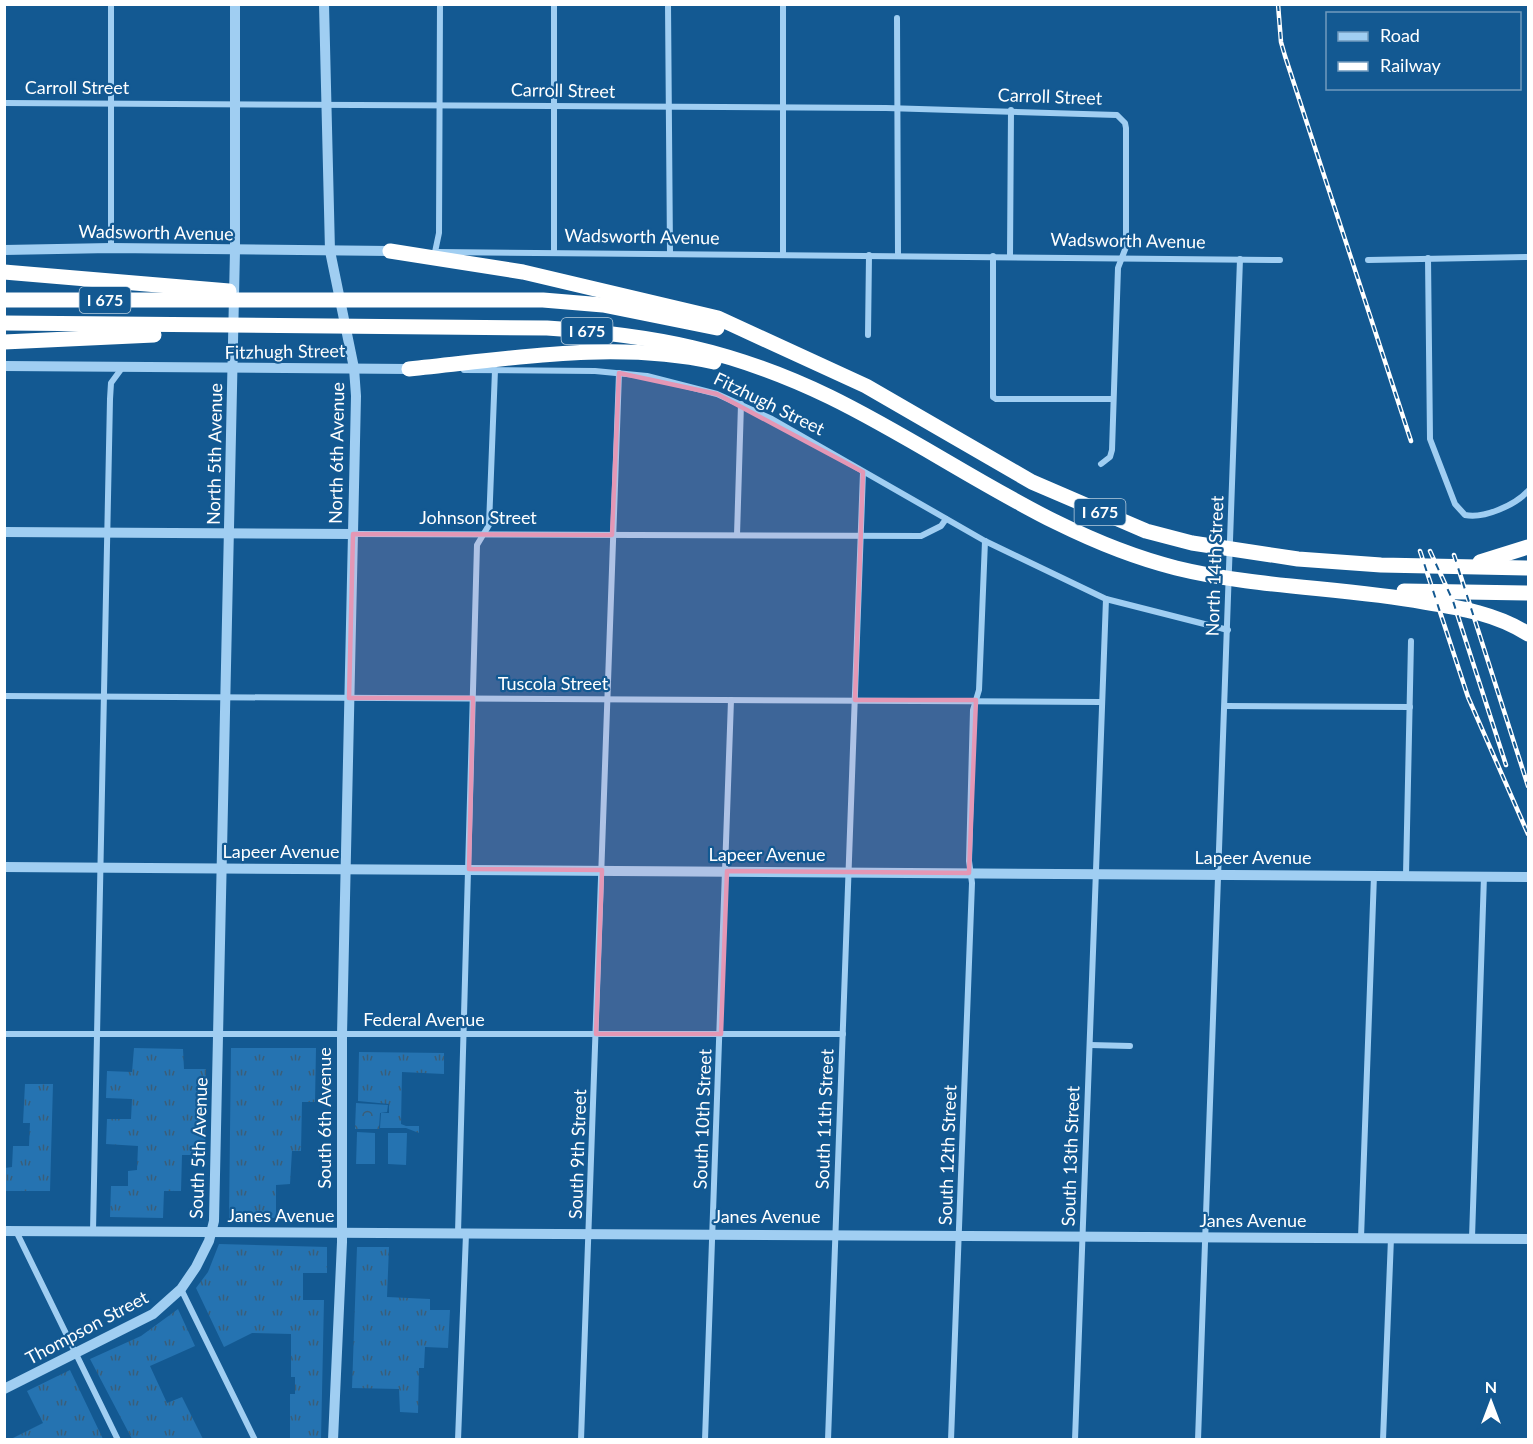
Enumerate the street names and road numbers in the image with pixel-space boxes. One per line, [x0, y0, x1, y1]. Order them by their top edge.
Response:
street label: Carroll Street [25, 76, 130, 98]
street label: Carroll Street [511, 78, 616, 102]
street label: Carroll Street [997, 83, 1103, 109]
street label: Wadsworth Avenue [78, 220, 234, 244]
street label: Wadsworth Avenue [564, 224, 720, 248]
street label: Wadsworth Avenue [1050, 228, 1206, 252]
road number: I 675 [80, 287, 130, 313]
road number: I 675 [562, 318, 612, 344]
street label: Fitzhugh Street [225, 339, 346, 363]
street label: Fitzhugh Street [710, 367, 829, 440]
street label: North 6th Avenue [324, 382, 348, 524]
street label: North 5th Avenue [202, 383, 226, 525]
street label: North 14th Street [1201, 495, 1227, 637]
road number: I 675 [1074, 499, 1126, 525]
street label: Johnson Street [419, 506, 537, 528]
street label: Tuscola Street [498, 672, 609, 694]
street label: Lapeer Avenue [222, 840, 340, 862]
street label: Lapeer Avenue [708, 843, 826, 865]
street label: Lapeer Avenue [1194, 846, 1312, 868]
street label: Federal Avenue [363, 1008, 485, 1030]
street label: South 6th Avenue [313, 1047, 335, 1189]
street label: South 10th Street [689, 1048, 715, 1190]
street label: South 11th Street [811, 1048, 837, 1190]
street label: South 5th Avenue [185, 1077, 211, 1219]
street label: South 12th Street [934, 1084, 960, 1226]
street label: South 13th Street [1057, 1085, 1083, 1227]
street label: South 9th Street [564, 1088, 590, 1219]
street label: Janes Avenue [227, 1204, 335, 1226]
street label: Janes Avenue [713, 1205, 821, 1227]
street label: Janes Avenue [1199, 1209, 1307, 1231]
street label: Thompson Street [21, 1285, 152, 1369]

